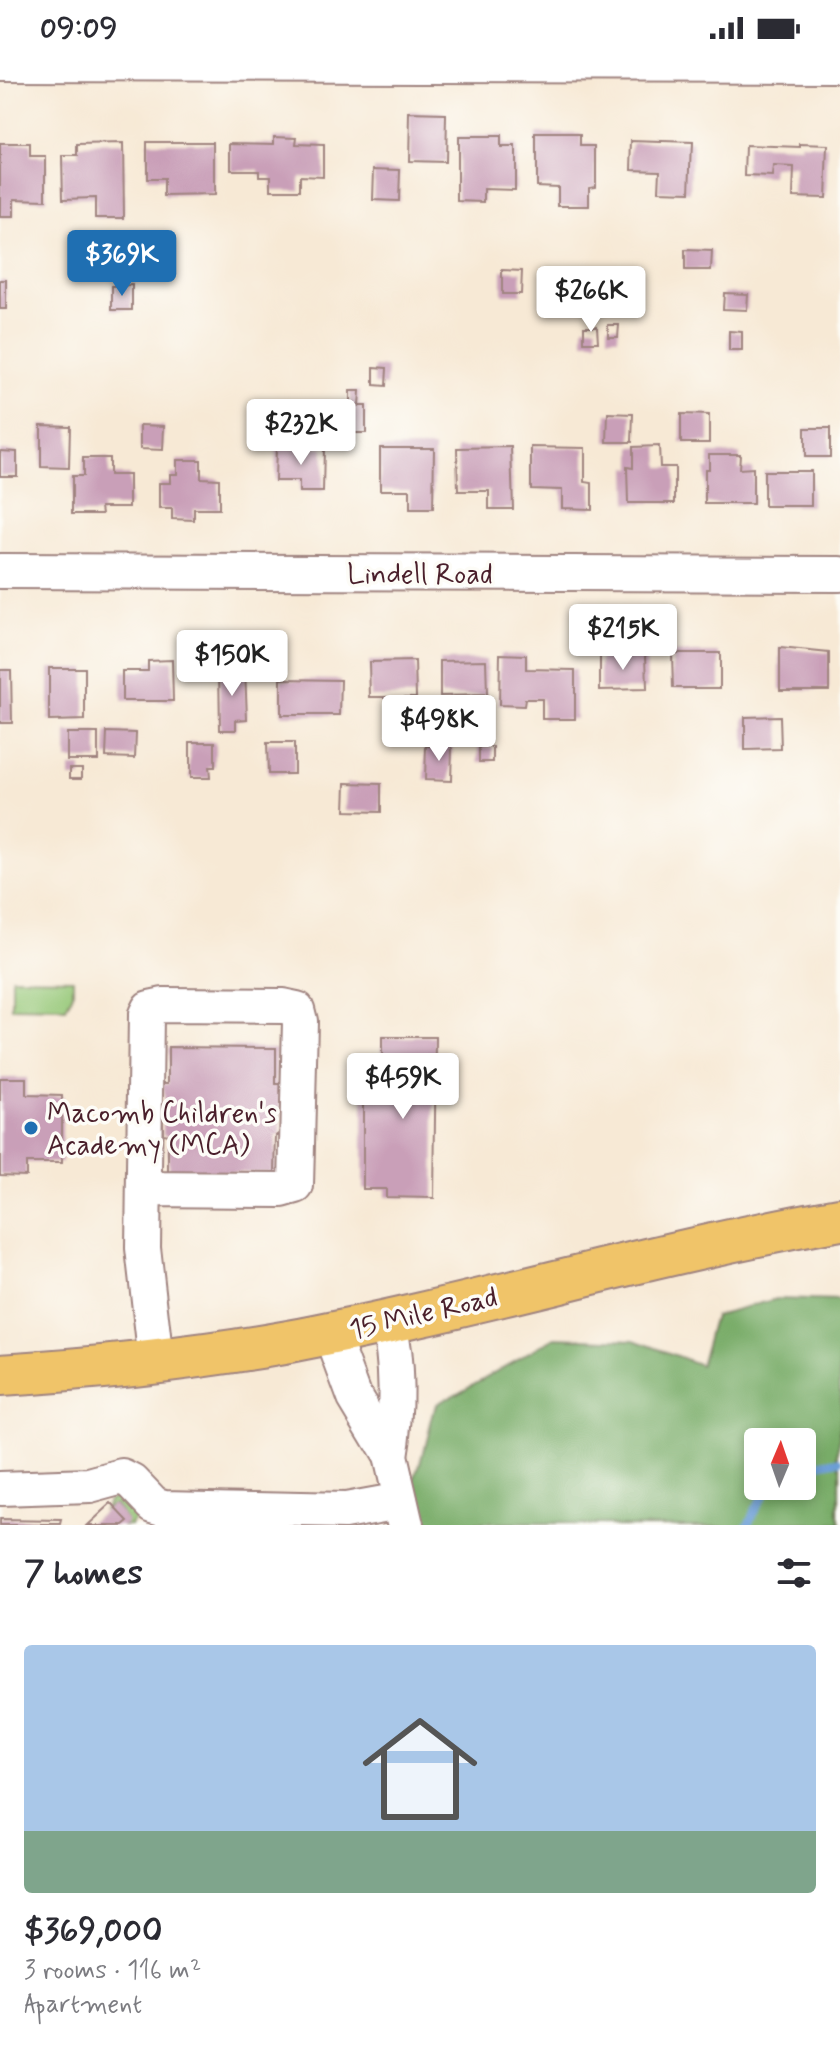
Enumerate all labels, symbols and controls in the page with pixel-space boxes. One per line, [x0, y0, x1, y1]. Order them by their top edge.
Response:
text: 09:09 [40, 9, 117, 48]
pin: $369K [66, 230, 178, 298]
text: $369K [85, 239, 159, 273]
pin: $266K [535, 266, 647, 334]
text: $266K [554, 275, 628, 309]
pin: $232K [245, 399, 357, 467]
text: $232K [265, 408, 337, 442]
street label: Lindell Road [347, 557, 493, 594]
pin: $215K [567, 604, 679, 672]
text: $215K [587, 613, 659, 647]
pin: $150K [176, 630, 288, 698]
text: $150K [195, 639, 269, 673]
pin: $498K [383, 695, 495, 763]
text: $498K [400, 704, 478, 738]
pin: $459K [347, 1053, 459, 1121]
text: $459K [365, 1062, 441, 1096]
place label: Macomb Children's Academy (MCA) [47, 1096, 277, 1165]
marker: Macomb Children's Academy (MCA) [22, 1119, 40, 1137]
street label: 15 Mile Road [346, 1279, 501, 1349]
north arrow [744, 1428, 816, 1500]
map controls [744, 1428, 816, 1500]
text: 7 homes [24, 1551, 143, 1596]
icon: filters [772, 1551, 816, 1595]
icon: home [348, 1697, 492, 1841]
text: $369,000 [24, 1909, 162, 1954]
text: 3 rooms · 116 m² [24, 1954, 201, 1988]
text: Apartment [24, 1988, 142, 2022]

